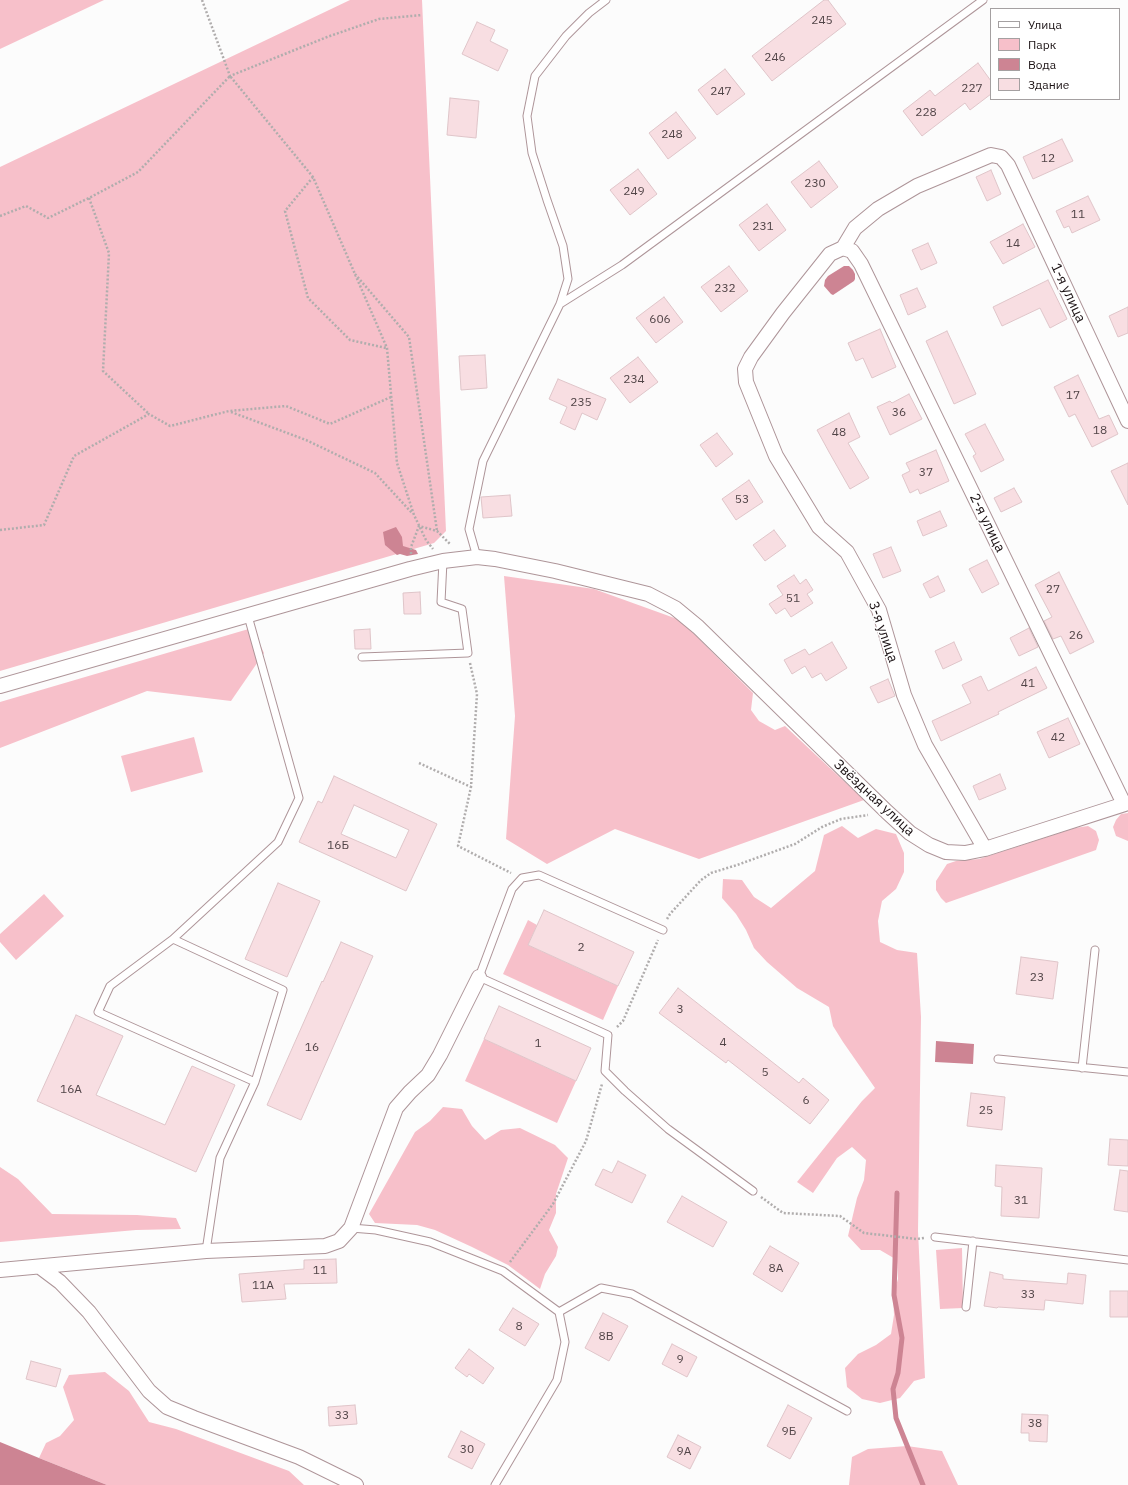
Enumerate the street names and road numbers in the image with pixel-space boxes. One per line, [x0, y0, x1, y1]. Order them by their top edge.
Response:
street label: 1-я улица [1047, 261, 1089, 325]
street label: 2-я улица [966, 491, 1008, 555]
street label: 3-я улица [865, 599, 901, 665]
street label: Звёздная улица [830, 756, 918, 840]

